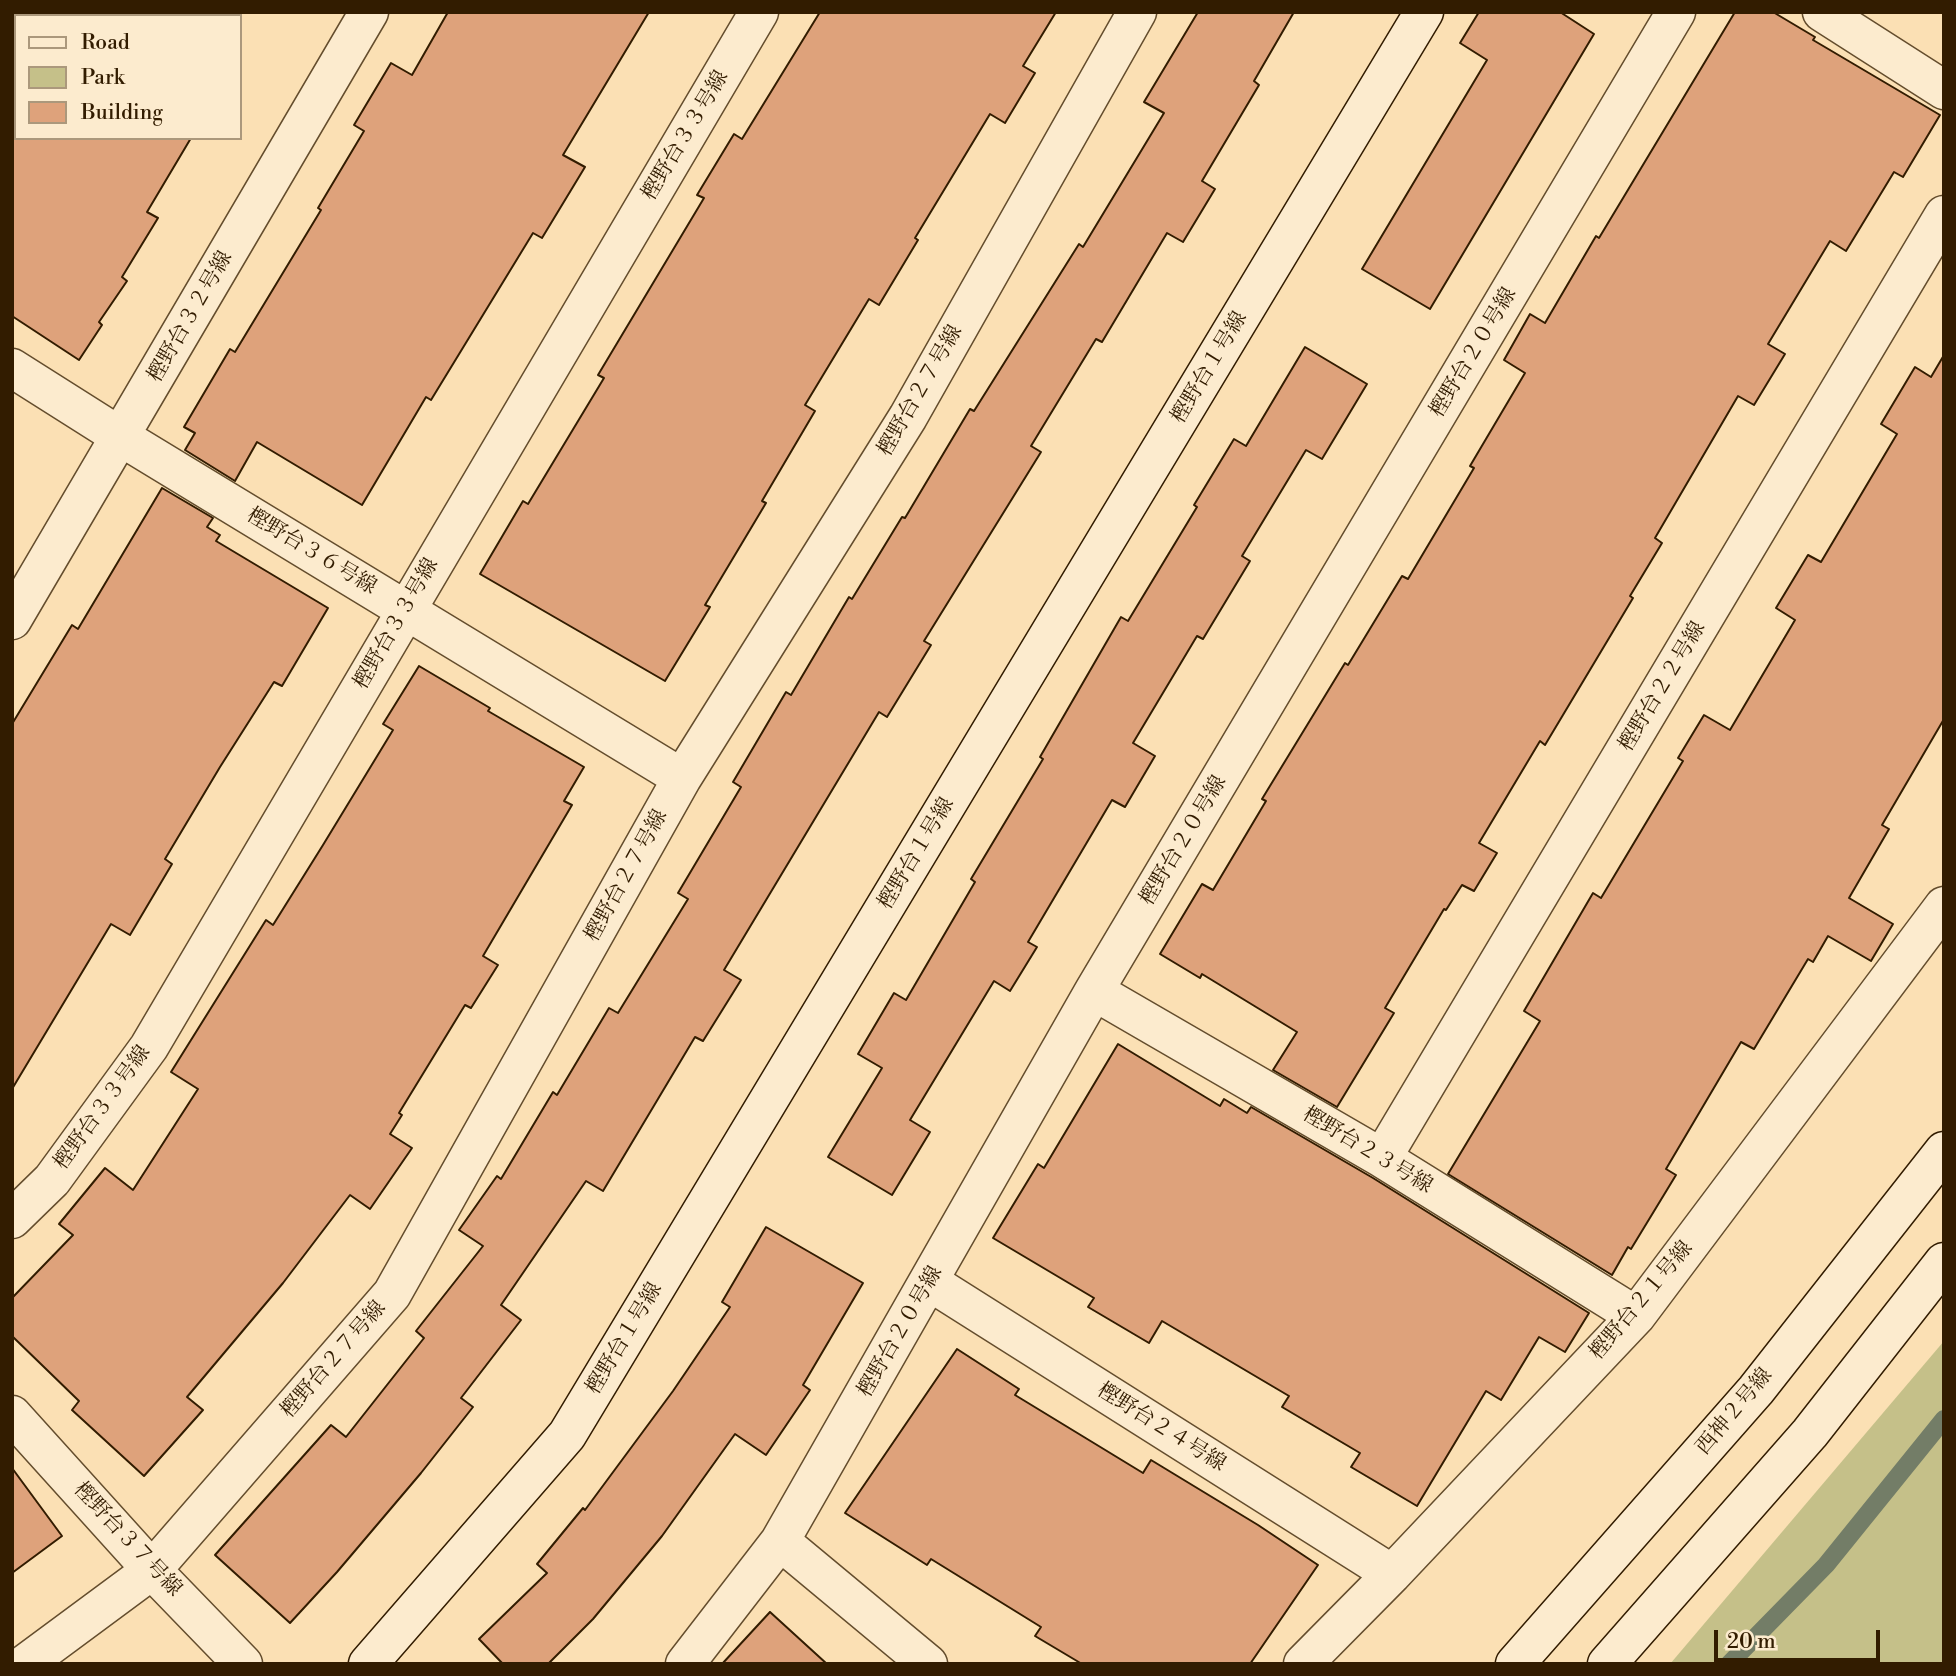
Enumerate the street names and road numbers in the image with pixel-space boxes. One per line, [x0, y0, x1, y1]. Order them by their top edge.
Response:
street label: 樫野台３３号線 [637, 67, 735, 205]
street label: 樫野台３２号線 [143, 247, 239, 387]
street label: 樫野台２０号線 [1425, 284, 1523, 422]
street label: 樫野台１号線 [1167, 308, 1253, 428]
street label: 樫野台２７号線 [873, 321, 969, 461]
street label: 樫野台３６号線 [242, 503, 380, 601]
street label: 樫野台３３号線 [349, 554, 445, 694]
street label: 樫野台２２号線 [1614, 618, 1712, 756]
street label: 樫野台２０号線 [1135, 772, 1233, 910]
street label: 樫野台１号線 [874, 794, 960, 914]
street label: 樫野台２７号線 [580, 806, 674, 946]
street label: 樫野台３３号線 [50, 1041, 156, 1175]
street label: 樫野台２３号線 [1298, 1102, 1436, 1200]
street label: 樫野台２１号線 [1585, 1237, 1699, 1365]
street label: 樫野台２０号線 [853, 1262, 949, 1402]
street label: 樫野台１号線 [582, 1279, 668, 1399]
street label: 樫野台２７号線 [276, 1296, 392, 1424]
street label: 西神２号線 [1692, 1364, 1778, 1460]
street label: 樫野台２４号線 [1092, 1378, 1230, 1478]
street label: 樫野台３７号線 [68, 1478, 186, 1602]

